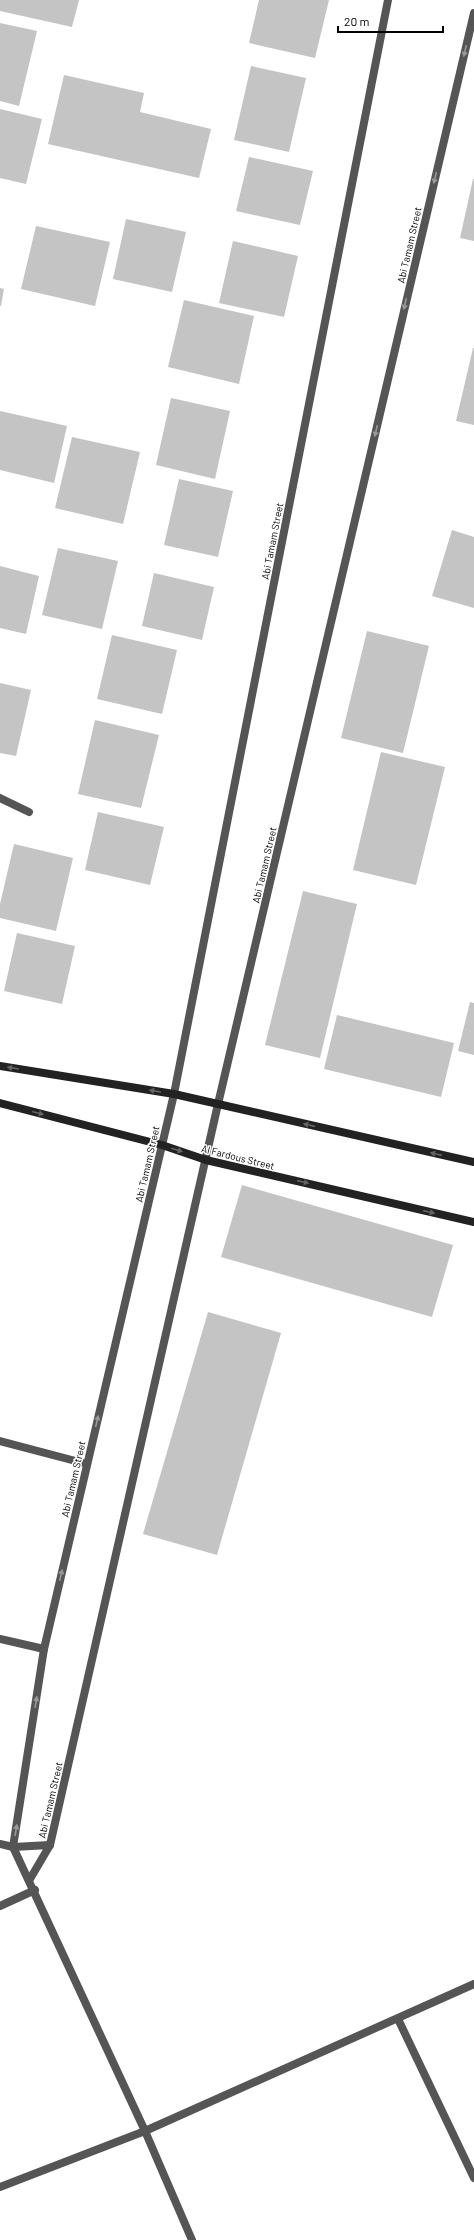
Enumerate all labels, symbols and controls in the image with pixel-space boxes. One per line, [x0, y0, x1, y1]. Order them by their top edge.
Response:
scale bar [338, 8, 443, 34]
text: 20 m [344, 14, 370, 28]
one-way arrow [461, 45, 467, 57]
one-way arrow [432, 172, 438, 184]
street label: Abi Tamam Street [394, 205, 424, 284]
one-way arrow [402, 298, 408, 310]
one-way arrow [372, 425, 378, 437]
street label: Abi Tamam Street [259, 501, 285, 580]
street label: Abi Tamam Street [249, 825, 279, 904]
one-way arrow [7, 1065, 19, 1071]
one-way arrow [149, 1088, 161, 1094]
one-way arrow [32, 1110, 44, 1116]
one-way arrow [303, 1121, 315, 1127]
street label: Abi Tamam Street [132, 1124, 162, 1203]
street label: Al Fardous Street [200, 1142, 276, 1172]
one-way arrow [171, 1147, 183, 1153]
one-way arrow [430, 1150, 442, 1156]
one-way arrow [296, 1180, 309, 1186]
one-way arrow [423, 1209, 436, 1215]
one-way arrow [95, 1415, 101, 1427]
street label: Abi Tamam Street [58, 1439, 88, 1518]
one-way arrow [59, 1568, 65, 1581]
one-way arrow [33, 1696, 39, 1708]
street label: Abi Tamam Street [35, 1760, 65, 1839]
one-way arrow [13, 1824, 19, 1837]

